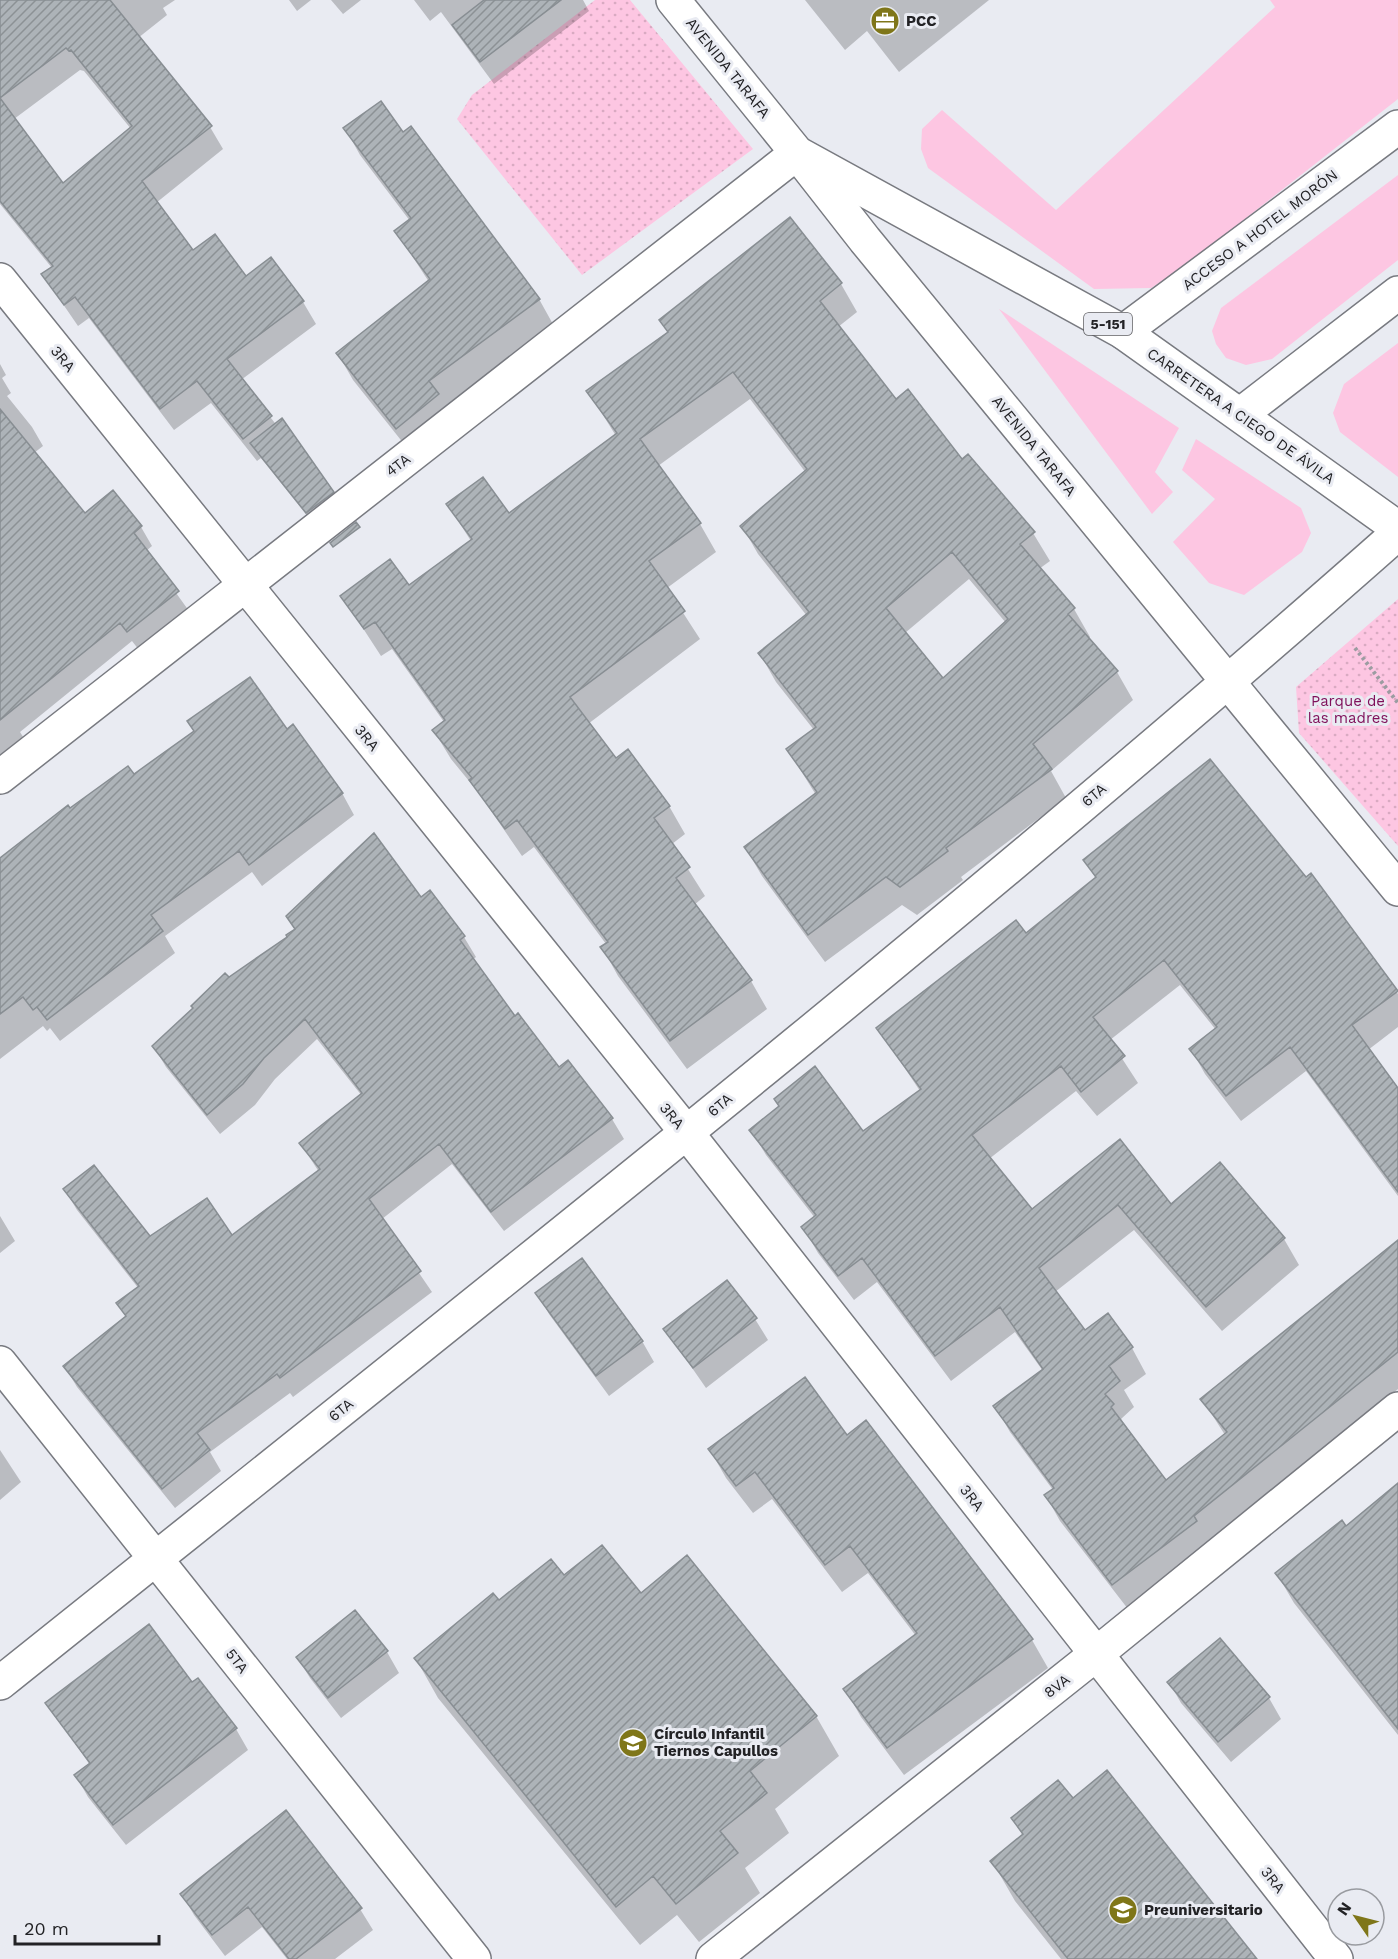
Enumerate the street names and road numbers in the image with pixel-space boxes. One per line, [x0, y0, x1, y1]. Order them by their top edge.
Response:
street label: AVENIDA TARAFA [682, 14, 774, 122]
street label: ACCESO A HOTEL MORÓN [1178, 165, 1341, 294]
road number: 5-151 [1084, 313, 1132, 335]
street label: 3RA [47, 342, 79, 376]
street label: CARRETERA A CIEGO DE ÁVILA [1144, 344, 1338, 488]
street label: AVENIDA TARAFA [988, 392, 1080, 500]
street label: 4TA [382, 450, 414, 480]
street label: 3RA [351, 721, 383, 755]
street label: 6TA [1078, 779, 1110, 810]
street label: 6TA [704, 1089, 736, 1120]
street label: 3RA [656, 1099, 688, 1133]
street label: 6TA [325, 1395, 357, 1425]
street label: 3RA [956, 1481, 988, 1515]
street label: 5TA [222, 1645, 252, 1677]
street label: 8VA [1041, 1670, 1074, 1702]
street label: 3RA [1257, 1863, 1289, 1897]

